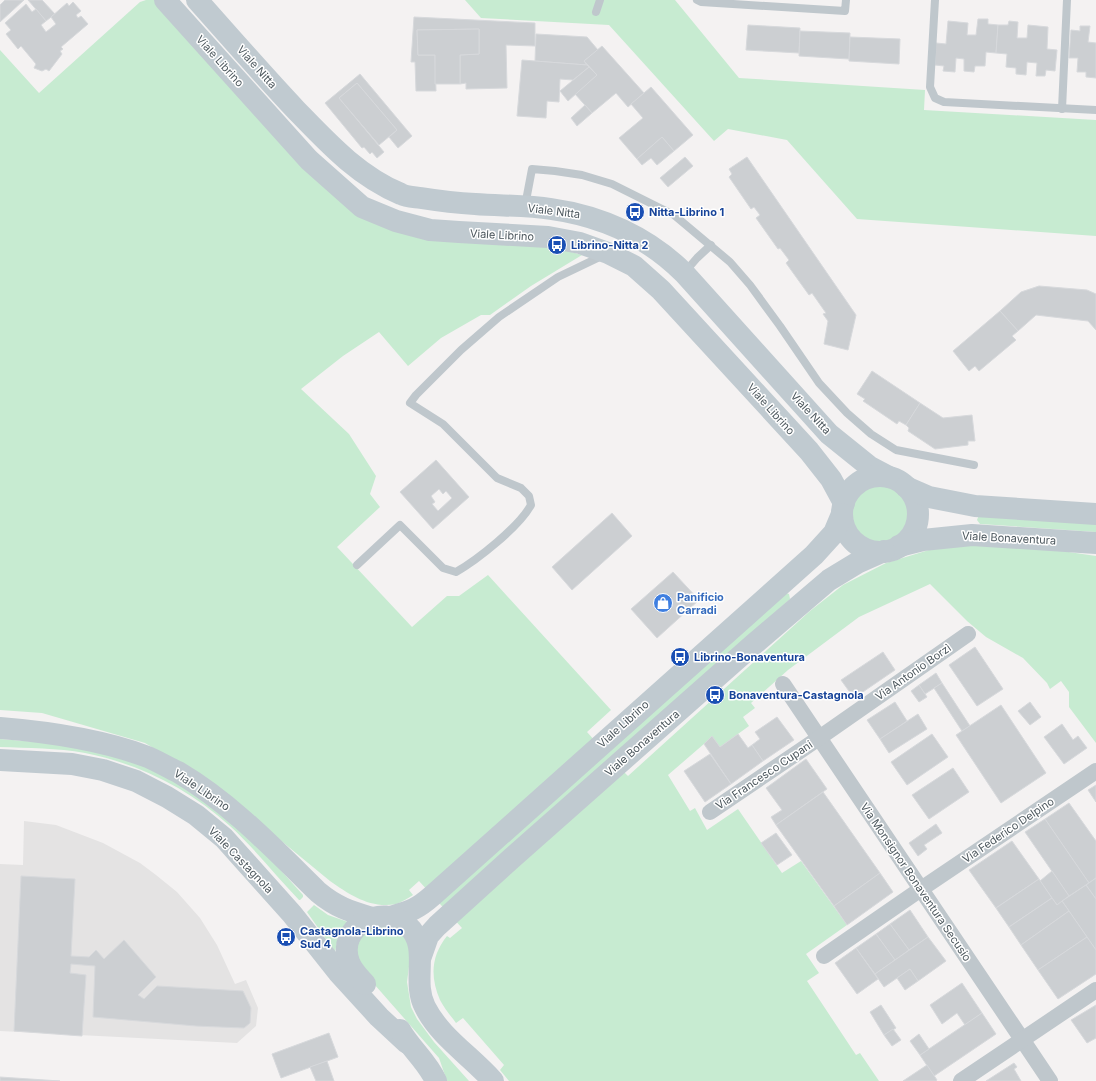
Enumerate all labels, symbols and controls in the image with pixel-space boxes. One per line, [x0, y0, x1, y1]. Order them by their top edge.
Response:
street label: Viale Librino [193, 32, 247, 90]
street label: Viale Nitta [234, 43, 280, 91]
street label: Viale Nitta [527, 201, 581, 221]
bus stop icon: Nitta-Librino 1 [624, 201, 646, 223]
place label: Nitta-Librino 1 [649, 205, 724, 219]
street label: Viale Librino [470, 226, 535, 244]
bus stop icon: Librino-Nitta 2 [546, 234, 568, 256]
place label: Librino-Nitta 2 [571, 238, 648, 252]
street label: Viale Librino [744, 380, 798, 438]
street label: Viale Nitta [788, 389, 834, 437]
street label: Viale Bonaventura [962, 529, 1056, 547]
place label: Panificio Carradi [677, 590, 724, 617]
shop icon: Panificio Carradi [652, 592, 674, 614]
street label: Via Antonio Borzì [872, 641, 954, 703]
bus stop icon: Librino-Bonaventura [669, 646, 691, 668]
place label: Librino-Bonaventura [694, 650, 805, 664]
bus stop icon: Bonaventura-Castagnola [704, 684, 726, 706]
place label: Bonaventura-Castagnola [729, 688, 864, 702]
street label: Viale Librino [594, 697, 652, 751]
street label: Viale Bonaventura [602, 707, 682, 779]
street label: Via Francesco Cupani [713, 737, 815, 813]
street label: Viale Librino [171, 766, 233, 814]
street label: Via Federico Delpino [959, 794, 1057, 866]
street label: Via Monsignor Bonaventura Secusio [858, 800, 975, 964]
street label: Viale Castagnola [206, 824, 276, 896]
place label: Castagnola-Librino Sud 4 [300, 924, 404, 951]
bus stop icon: Castagnola-Librino Sud 4 [275, 926, 297, 948]

